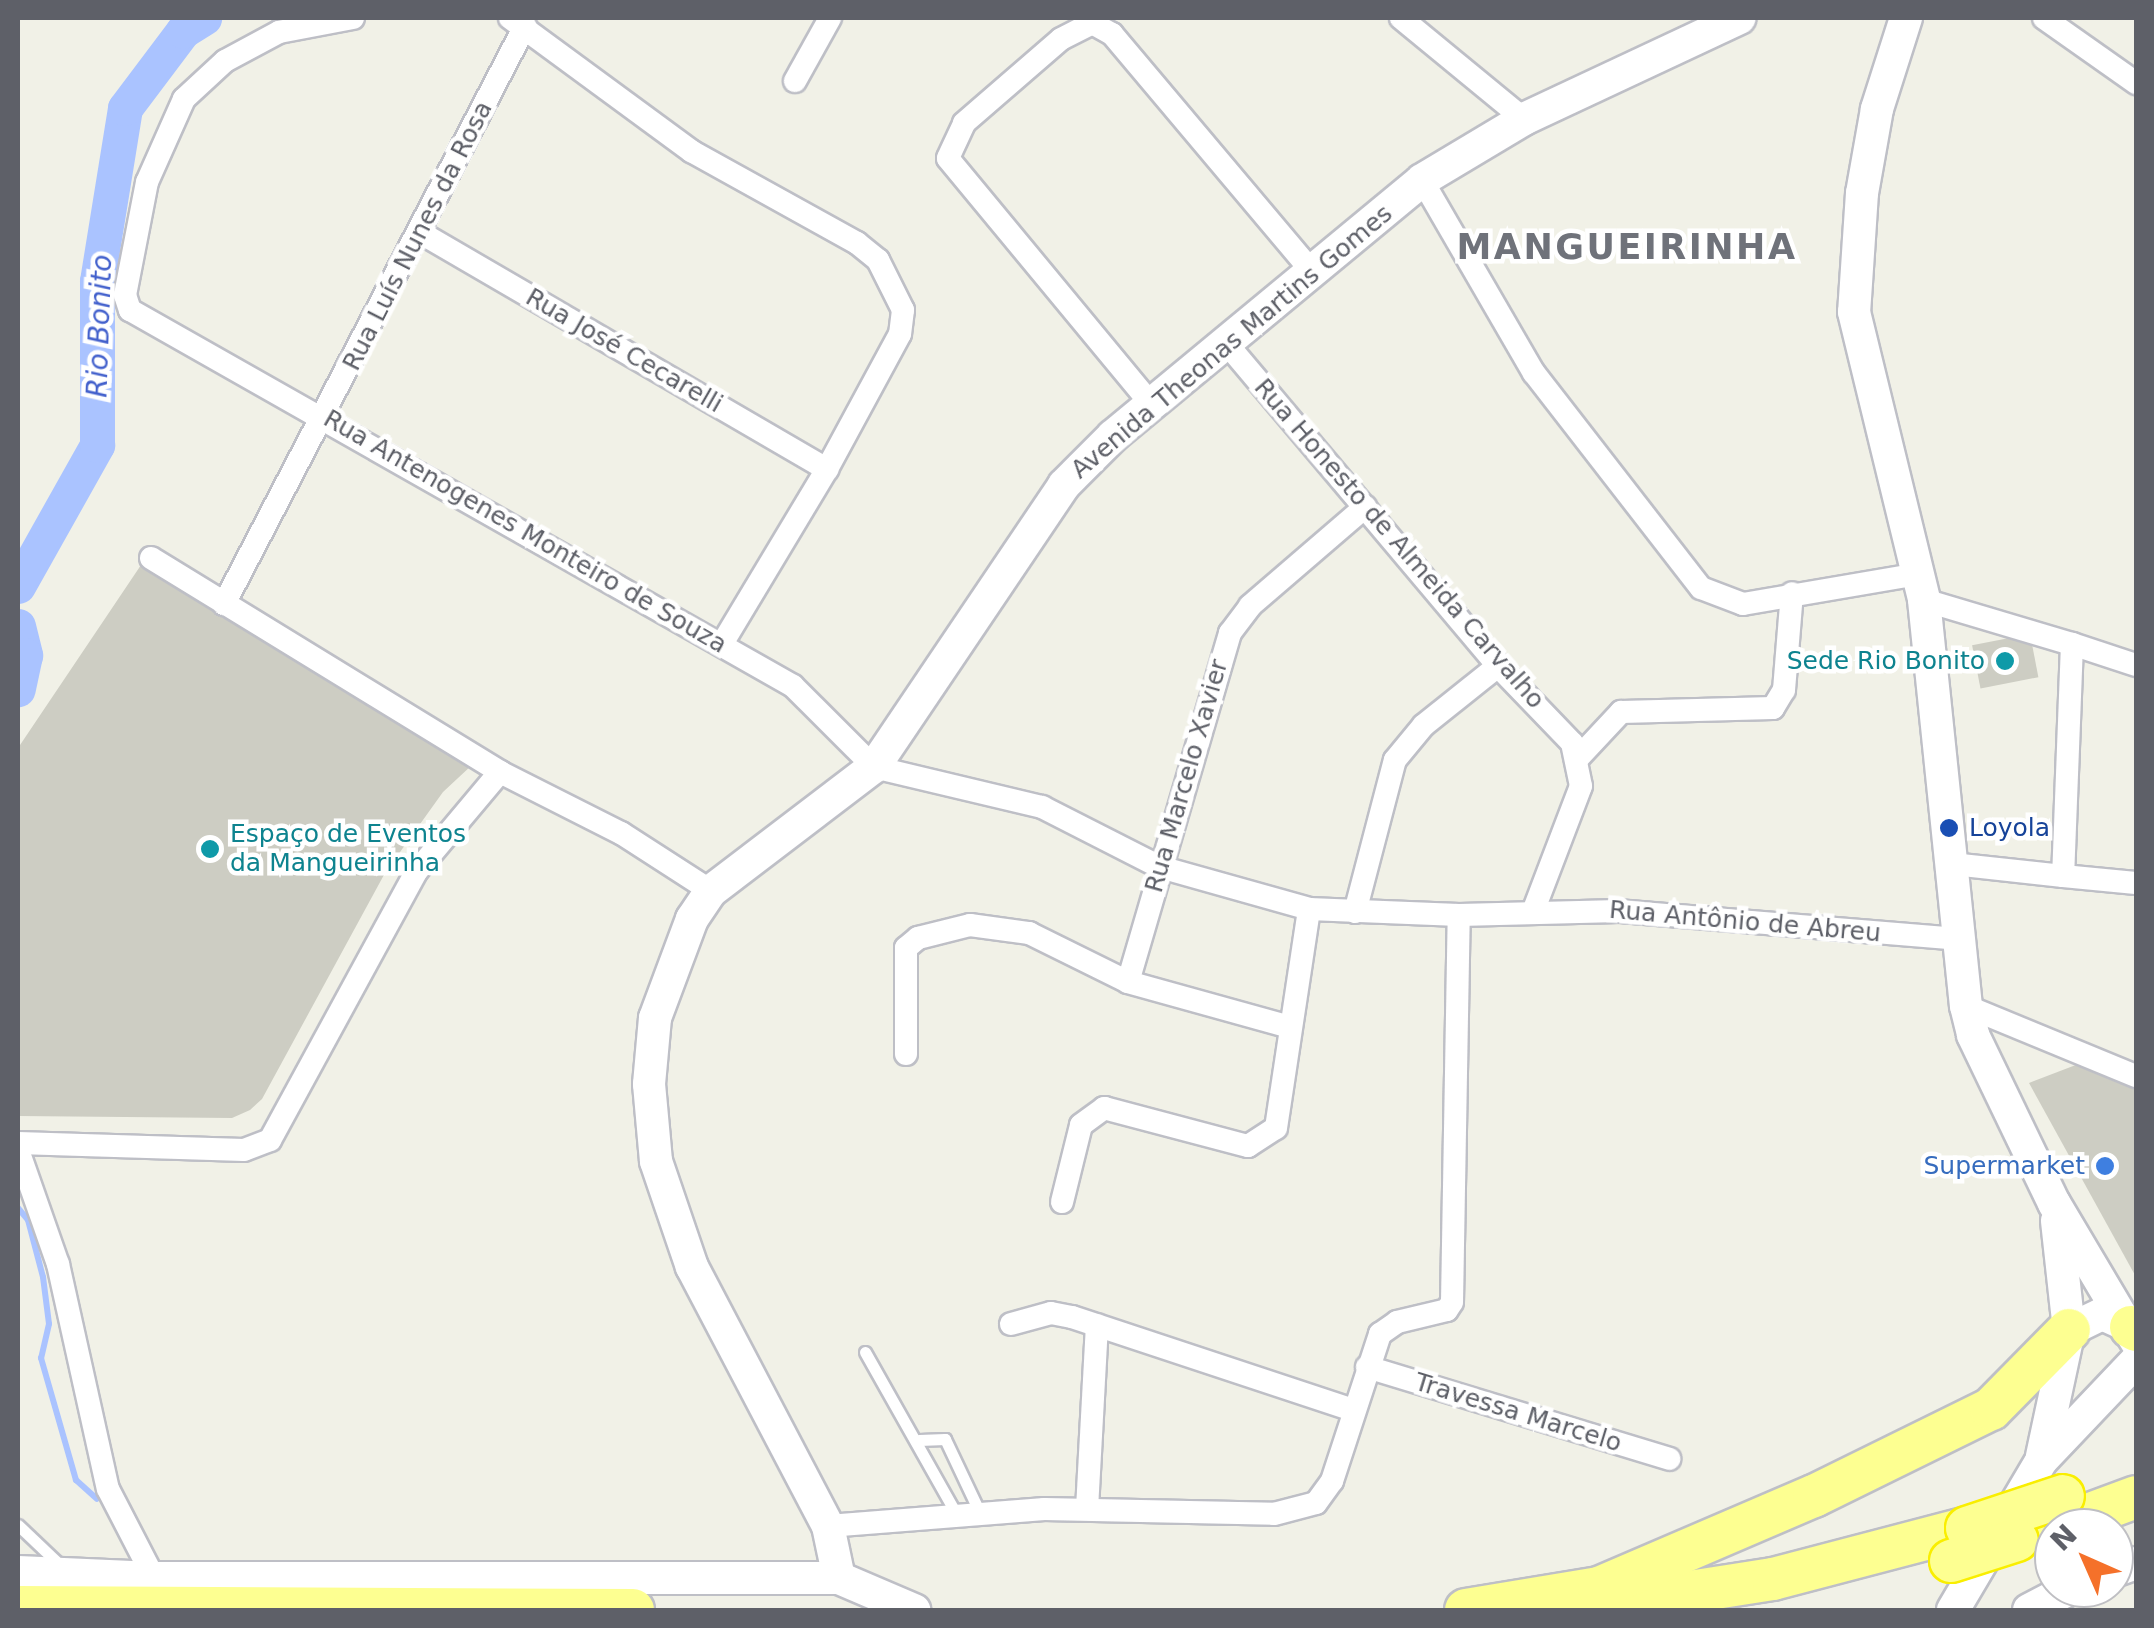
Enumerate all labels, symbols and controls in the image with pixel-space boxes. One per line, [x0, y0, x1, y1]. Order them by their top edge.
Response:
street label: Rua Luís Nunes da Rosa [337, 96, 499, 376]
street label: Avenida Theonas Martins Gomes [1065, 199, 1399, 485]
district label: MANGUEIRINHA [1457, 226, 1797, 268]
water label: Rio Bonito [81, 254, 119, 398]
street label: Rua José Cecarelli [520, 282, 728, 420]
street label: Rua Honesto de Almeida Carvalho [1248, 373, 1550, 715]
street label: Rua Antenogenes Monteiro de Souza [318, 404, 732, 660]
place label: Sede Rio Bonito [1787, 646, 1985, 676]
marker: Sede Rio Bonito [1994, 650, 2016, 672]
street label: Rua Marcelo Xavier [1139, 656, 1235, 896]
place label: Loyola [1969, 813, 2050, 843]
marker: Loyola [1938, 817, 1960, 839]
place label: Espaço de Eventos da Mangueirinha [230, 820, 466, 879]
marker: Espaço de Eventos da Mangueirinha [199, 838, 221, 860]
street label: Rua Antônio de Abreu [1608, 895, 1882, 949]
place label: Supermarket [1923, 1151, 2085, 1181]
marker: Supermarket [2094, 1155, 2116, 1177]
street label: Travessa Marcelo [1411, 1367, 1625, 1459]
north arrow [2034, 1508, 2134, 1608]
text: N [2044, 1518, 2084, 1558]

